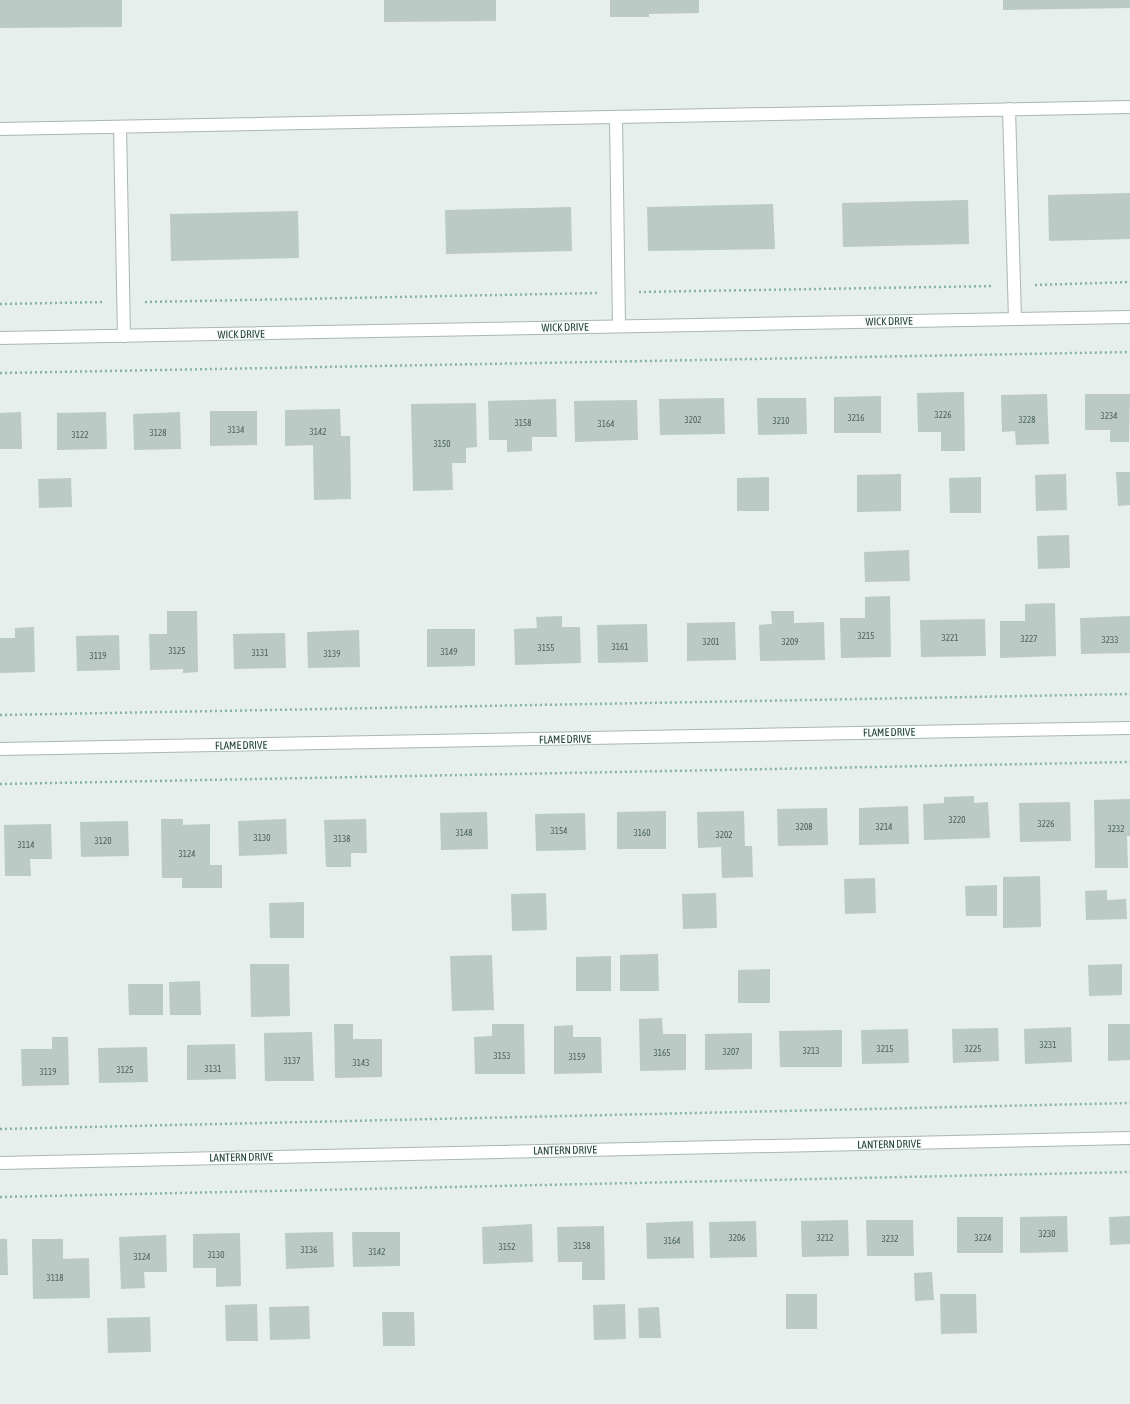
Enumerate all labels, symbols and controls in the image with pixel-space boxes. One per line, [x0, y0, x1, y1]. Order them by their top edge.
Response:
street label: WICK DRIVE [865, 315, 913, 327]
street label: WICK DRIVE [541, 321, 589, 333]
street label: WICK DRIVE [217, 328, 265, 340]
house number: 3226 [935, 410, 951, 420]
house number: 3234 [1101, 411, 1117, 421]
house number: 3216 [848, 413, 864, 423]
house number: 3202 [685, 415, 701, 425]
house number: 3228 [1019, 415, 1035, 425]
house number: 3210 [773, 416, 789, 426]
house number: 3158 [515, 418, 531, 428]
house number: 3164 [598, 419, 614, 429]
house number: 3134 [228, 425, 244, 435]
house number: 3142 [310, 427, 326, 437]
house number: 3128 [150, 428, 166, 438]
house number: 3122 [72, 430, 88, 440]
house number: 3150 [434, 439, 450, 449]
house number: 3215 [858, 631, 874, 641]
house number: 3221 [942, 633, 958, 643]
house number: 3227 [1021, 634, 1037, 644]
house number: 3233 [1102, 635, 1118, 645]
house number: 3201 [703, 637, 719, 647]
house number: 3209 [782, 637, 798, 647]
house number: 3161 [612, 642, 628, 652]
house number: 3155 [538, 643, 554, 653]
house number: 3125 [169, 646, 185, 656]
house number: 3149 [441, 647, 457, 657]
house number: 3131 [252, 648, 268, 658]
house number: 3139 [324, 649, 340, 659]
house number: 3119 [90, 651, 106, 661]
street label: FLAME DRIVE [863, 726, 916, 738]
street label: FLAME DRIVE [539, 733, 592, 745]
street label: FLAME DRIVE [215, 739, 268, 751]
house number: 3220 [949, 815, 965, 825]
house number: 3226 [1038, 819, 1054, 829]
house number: 3208 [796, 822, 812, 832]
house number: 3214 [876, 822, 892, 832]
house number: 3232 [1108, 824, 1124, 834]
house number: 3154 [551, 826, 567, 836]
house number: 3148 [456, 828, 472, 838]
house number: 3160 [634, 828, 650, 838]
house number: 3202 [716, 830, 732, 840]
house number: 3130 [254, 833, 270, 843]
house number: 3138 [334, 834, 350, 844]
house number: 3120 [95, 836, 111, 846]
house number: 3114 [18, 840, 34, 850]
house number: 3124 [179, 849, 195, 859]
house number: 3231 [1040, 1040, 1056, 1050]
house number: 3215 [877, 1044, 893, 1054]
house number: 3225 [965, 1044, 981, 1054]
house number: 3213 [803, 1046, 819, 1056]
house number: 3207 [723, 1047, 739, 1057]
house number: 3165 [654, 1048, 670, 1058]
house number: 3153 [494, 1051, 510, 1061]
house number: 3159 [569, 1052, 585, 1062]
house number: 3137 [284, 1056, 300, 1066]
house number: 3143 [353, 1058, 369, 1068]
house number: 3131 [205, 1064, 221, 1074]
house number: 3125 [117, 1065, 133, 1075]
house number: 3119 [40, 1067, 56, 1077]
street label: LANTERN DRIVE [857, 1137, 921, 1151]
street label: LANTERN DRIVE [533, 1143, 597, 1157]
street label: LANTERN DRIVE [209, 1150, 273, 1164]
house number: 3230 [1039, 1229, 1055, 1239]
house number: 3206 [729, 1233, 745, 1243]
house number: 3212 [817, 1233, 833, 1243]
house number: 3224 [975, 1233, 991, 1243]
house number: 3232 [882, 1234, 898, 1244]
house number: 3164 [664, 1236, 680, 1246]
house number: 3158 [574, 1241, 590, 1251]
house number: 3152 [499, 1242, 515, 1252]
house number: 3136 [301, 1245, 317, 1255]
house number: 3142 [369, 1247, 385, 1257]
house number: 3130 [208, 1250, 224, 1260]
house number: 3124 [134, 1252, 150, 1262]
house number: 3118 [47, 1273, 63, 1283]

